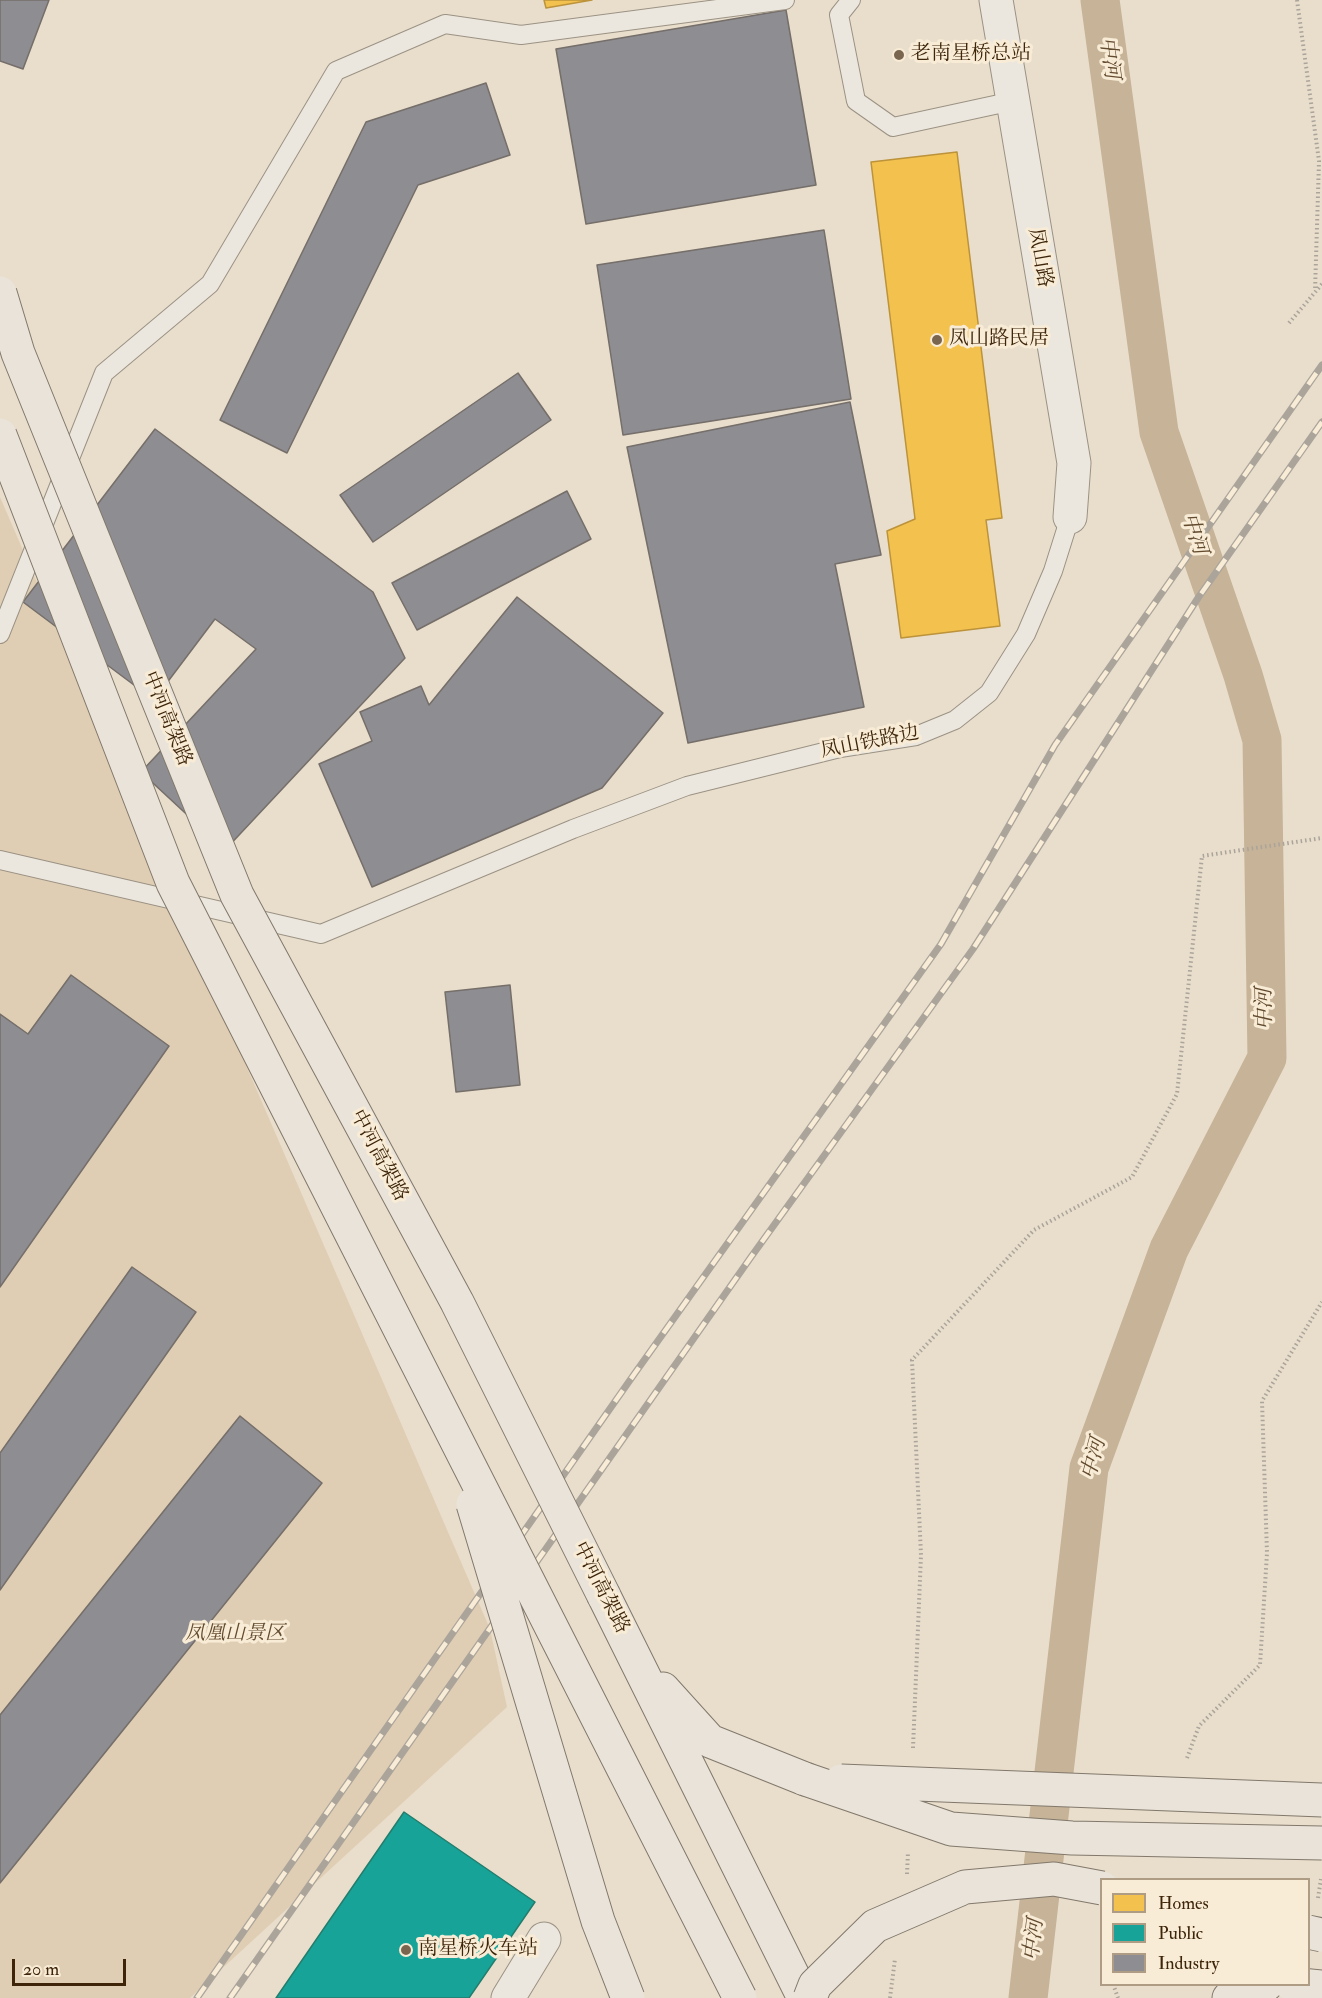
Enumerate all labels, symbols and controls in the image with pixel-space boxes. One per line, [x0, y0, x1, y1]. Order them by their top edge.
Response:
water label: 中河 [1093, 35, 1123, 81]
place label: 老南星桥总站 [911, 43, 1031, 67]
marker: 老南星桥总站 [892, 48, 906, 62]
street label: 凤山路 [1022, 226, 1056, 290]
place label: 凤山路民居 [949, 328, 1049, 352]
marker: 凤山路民居 [930, 333, 944, 347]
water label: 中河 [1175, 510, 1211, 558]
street label: 中河高架路 [136, 668, 196, 770]
street label: 凤山铁路边 [819, 722, 921, 764]
water label: 中河 [1253, 988, 1279, 1030]
street label: 中河高架路 [344, 1106, 412, 1206]
water label: 中河 [1077, 1435, 1113, 1483]
street label: 中河高架路 [567, 1538, 633, 1638]
park label: 凤凰山景区 [185, 1623, 285, 1647]
legend [1100, 1878, 1310, 1986]
text: Homes [1158, 1892, 1209, 1915]
water label: 中河 [1020, 1918, 1050, 1962]
text: Public [1158, 1922, 1203, 1945]
place label: 南星桥火车站 [418, 1938, 538, 1962]
marker: 南星桥火车站 [399, 1943, 413, 1957]
scale bar [15, 1947, 129, 1985]
text: Industry [1158, 1952, 1219, 1975]
text: 20 m [23, 1958, 59, 1981]

